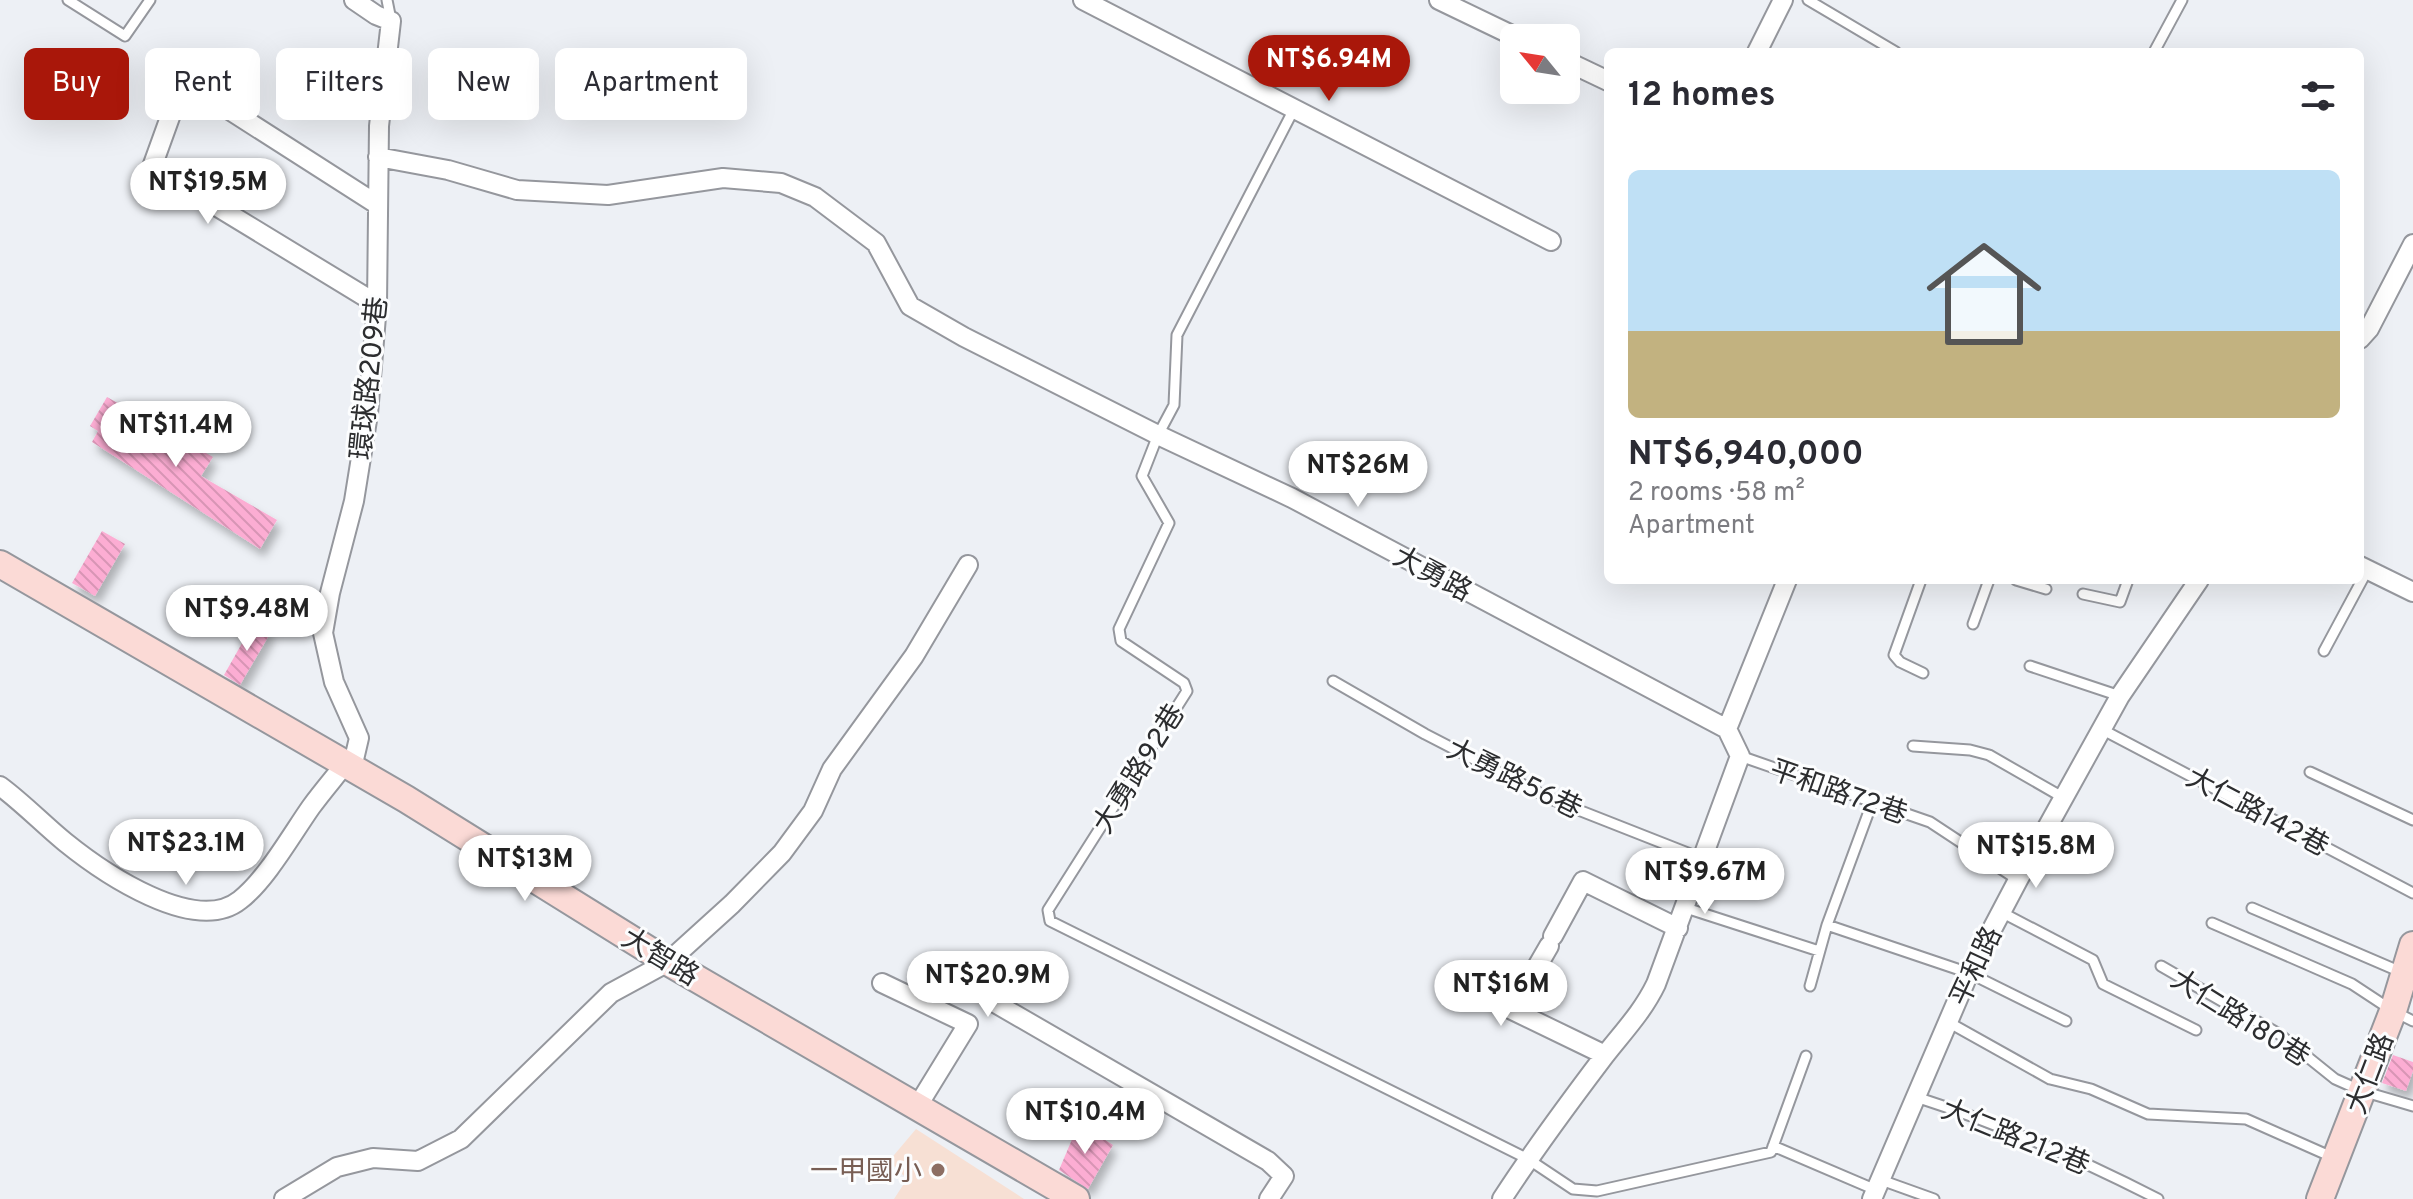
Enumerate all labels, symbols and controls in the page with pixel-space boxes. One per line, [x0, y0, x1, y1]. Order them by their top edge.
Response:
north arrow [1500, 24, 1580, 104]
map controls [1500, 24, 1580, 104]
pin: NT$6.94M [1246, 35, 1412, 103]
text: NT$6.94M [1266, 44, 1392, 77]
chip: Buy [24, 48, 129, 120]
chip: Rent [145, 48, 260, 120]
chip: Filters [276, 48, 412, 120]
chip: New [428, 48, 539, 120]
chip: Apartment [555, 48, 747, 120]
icon: filters [2296, 74, 2340, 118]
text: 12 homes [1628, 75, 1775, 118]
pin: NT$19.5M [125, 158, 291, 226]
text: NT$19.5M [148, 167, 268, 200]
icon: home [1912, 222, 2056, 366]
street label: 環球路209巷 [345, 295, 397, 462]
pin: NT$11.4M [93, 401, 259, 469]
text: NT$11.4M [119, 410, 233, 443]
text: NT$6,940,000 [1628, 434, 1864, 477]
pin: NT$26M [1293, 441, 1423, 509]
text: NT$26M [1307, 450, 1409, 483]
text: 2 rooms · 58 m² [1628, 477, 1805, 510]
text: Apartment [1628, 510, 1755, 543]
street label: 大勇路 [1386, 540, 1477, 611]
pin: NT$9.48M [164, 585, 330, 653]
text: NT$9.48M [184, 594, 310, 627]
street label: 大勇路92巷 [1087, 698, 1194, 841]
street label: 大勇路56巷 [1440, 732, 1587, 829]
street label: 平和路72巷 [1764, 753, 1912, 834]
street label: 大仁路142巷 [2179, 761, 2334, 866]
pin: NT$23.1M [103, 819, 269, 887]
pin: NT$15.8M [1953, 822, 2119, 890]
text: NT$23.1M [127, 828, 245, 861]
text: NT$15.8M [1976, 831, 2096, 864]
pin: NT$13M [460, 835, 590, 903]
text: NT$13M [477, 844, 573, 877]
pin: NT$9.67M [1622, 848, 1788, 916]
text: NT$9.67M [1643, 857, 1767, 890]
street label: 大智路 [614, 922, 705, 996]
street label: 平和路 [1944, 922, 2012, 1013]
pin: NT$20.9M [905, 951, 1071, 1019]
text: NT$20.9M [925, 960, 1051, 993]
pin: NT$16M [1436, 960, 1566, 1028]
street label: 大仁路180巷 [2163, 963, 2316, 1076]
text: NT$16M [1452, 969, 1550, 1002]
street label: 大仁路 [2340, 1028, 2404, 1120]
pin: NT$10.4M [1002, 1088, 1168, 1156]
street label: 大仁路212巷 [1935, 1093, 2094, 1185]
text: NT$10.4M [1024, 1097, 1146, 1130]
place label: 一甲國小 [810, 1155, 922, 1191]
marker: 一甲國小 [929, 1161, 947, 1179]

